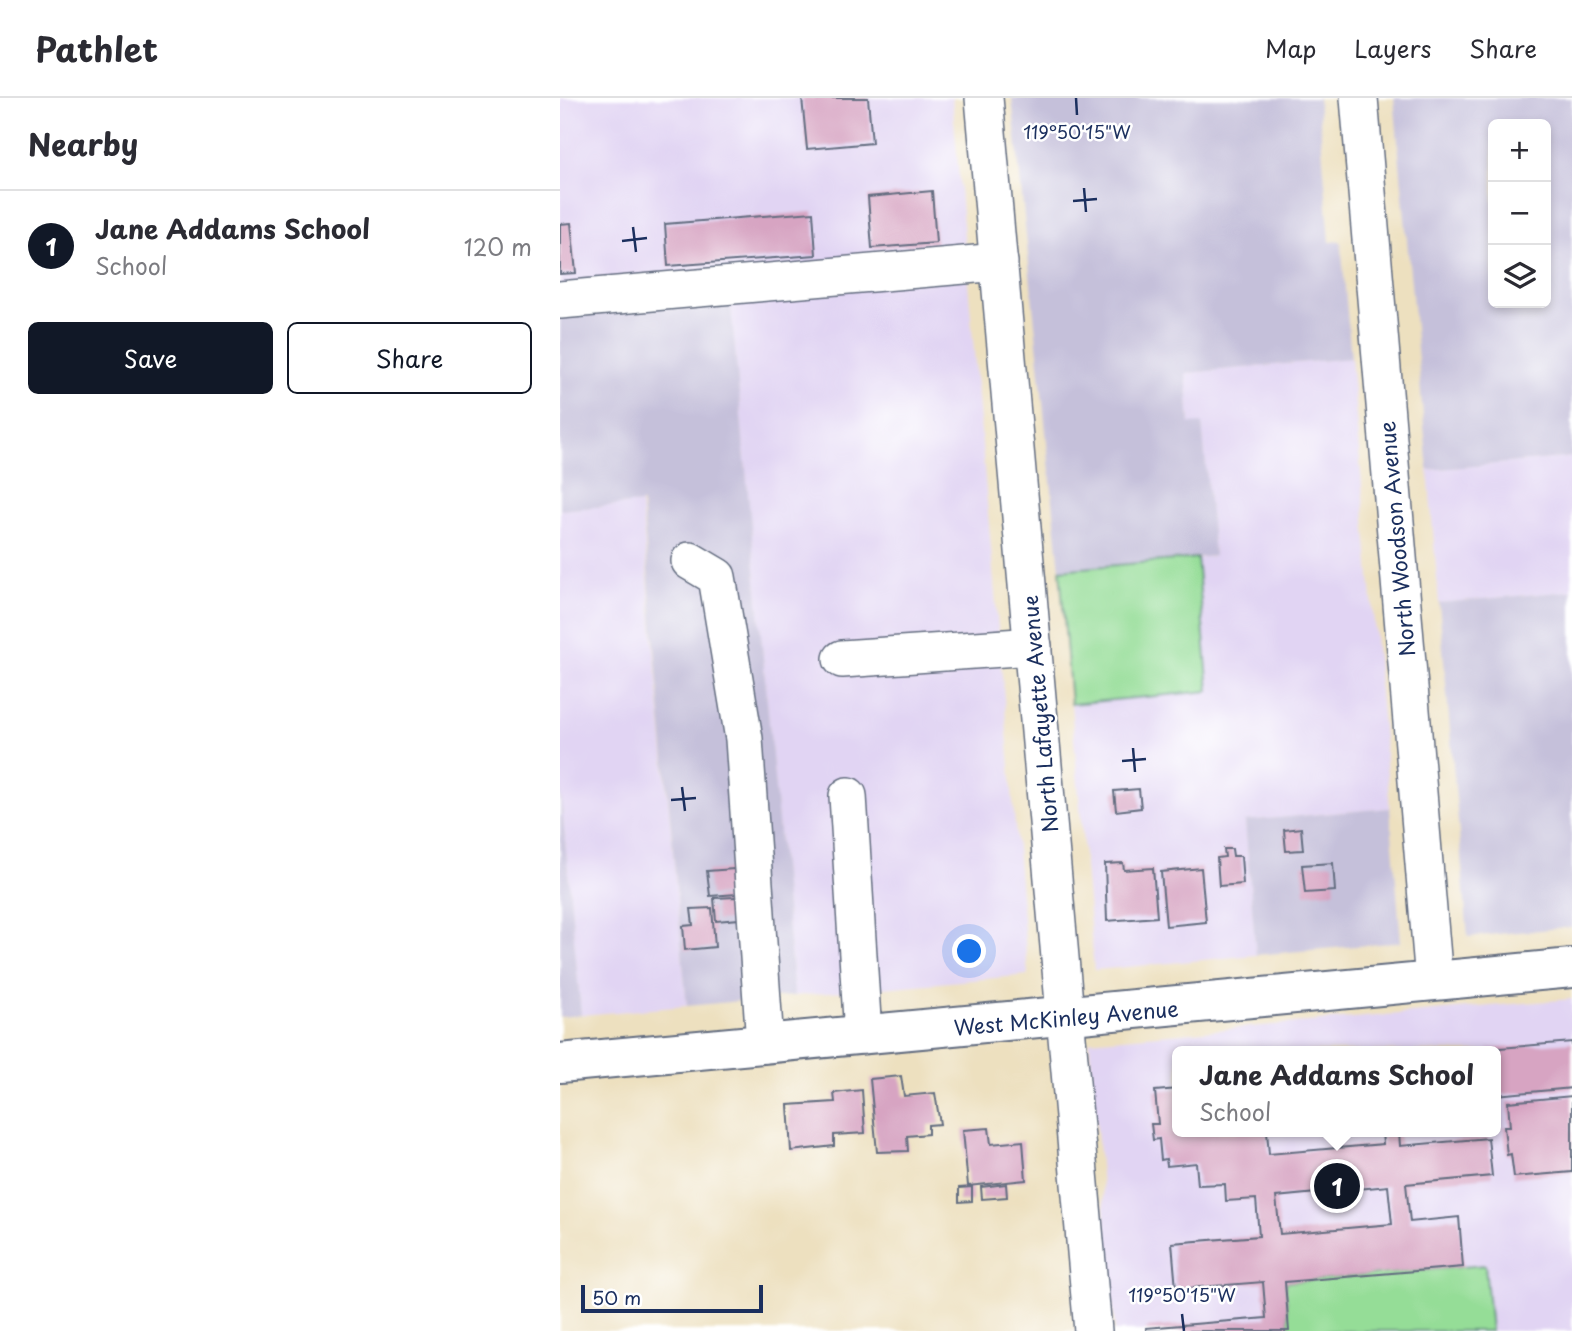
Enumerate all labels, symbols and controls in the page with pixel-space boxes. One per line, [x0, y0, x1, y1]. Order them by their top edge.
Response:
text: Pathlet [35, 23, 158, 73]
text: Map [1265, 30, 1316, 66]
text: Layers [1354, 30, 1431, 66]
text: Share [1469, 30, 1537, 66]
text: 119°50'15"W [1023, 118, 1131, 145]
map controls [1488, 119, 1551, 308]
button: + [1488, 119, 1551, 182]
text: Nearby [28, 121, 138, 166]
button: − [1488, 182, 1551, 245]
text: Jane Addams School [95, 209, 370, 248]
text: 1 [46, 229, 57, 264]
text: 120 m [464, 229, 532, 264]
button: layers [1488, 245, 1551, 308]
text: School [95, 248, 167, 283]
button: Save [28, 322, 273, 394]
button: Share [287, 322, 532, 394]
street label: North Woodson Avenue [1370, 420, 1422, 658]
street label: North Lafayette Avenue [1013, 594, 1065, 834]
your location [952, 934, 986, 968]
street label: West McKinley Avenue [952, 991, 1180, 1043]
popup [1172, 1046, 1501, 1137]
text: Jane Addams School [1199, 1055, 1474, 1094]
text: School [1199, 1094, 1271, 1129]
pin: 1 [1314, 1160, 1360, 1212]
text: 119°50'15"W [1128, 1281, 1236, 1308]
scale bar [581, 1282, 763, 1314]
text: 50 m [592, 1283, 641, 1311]

